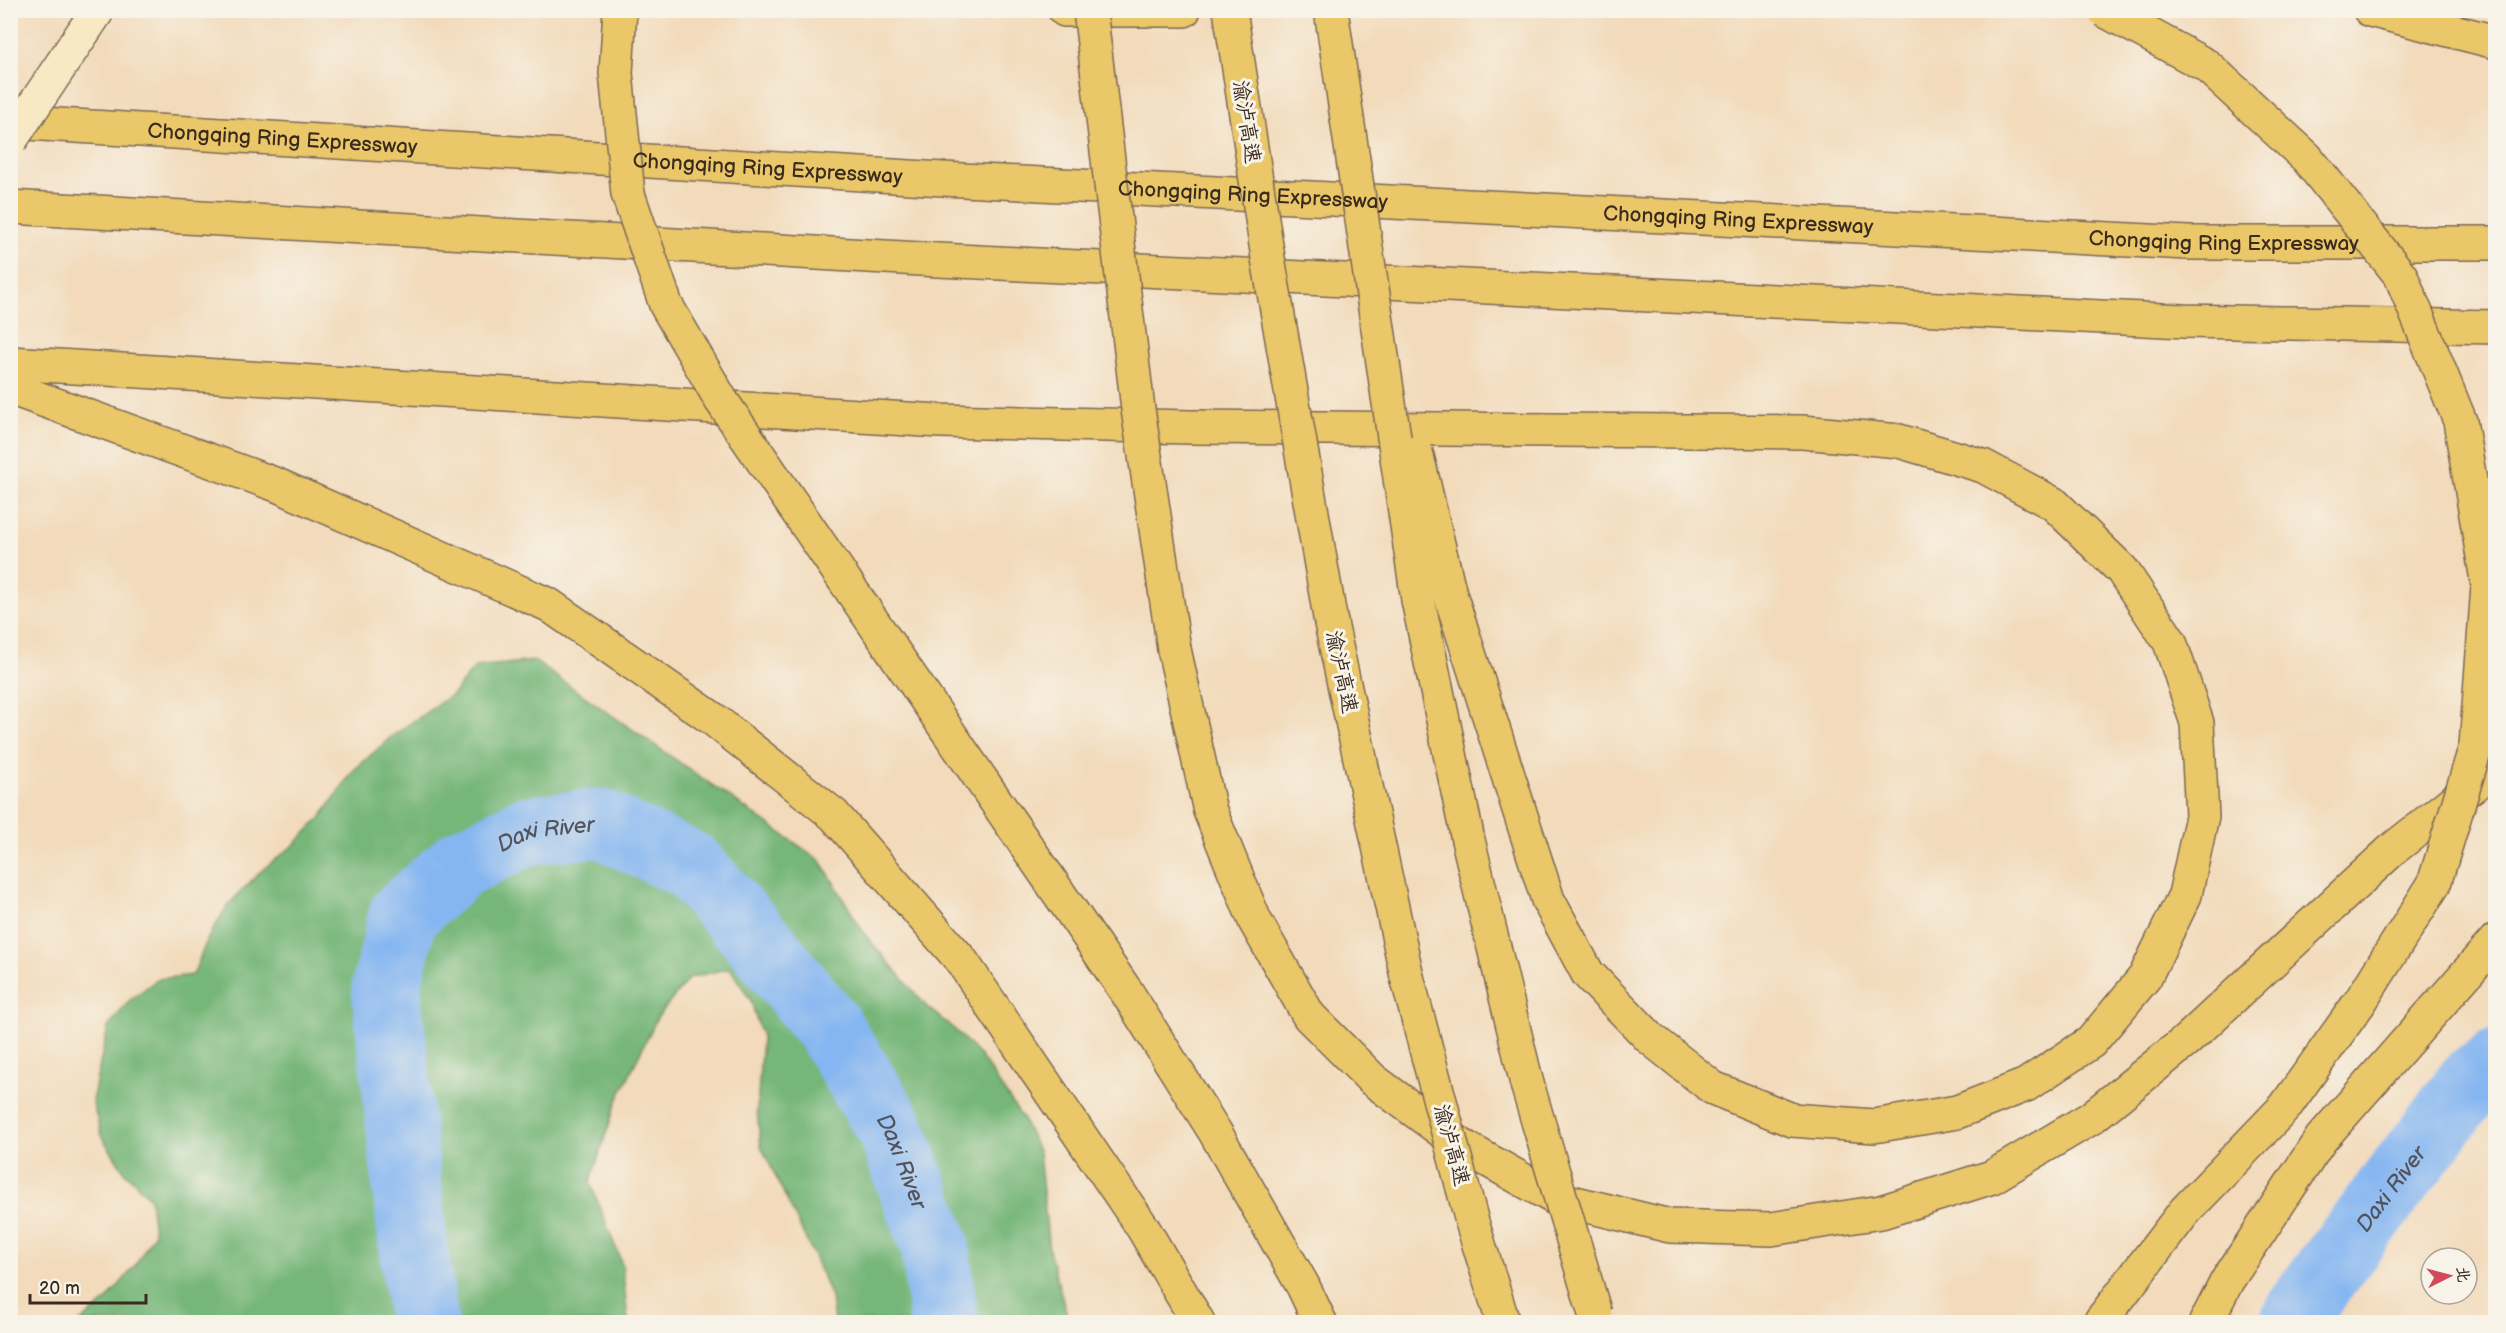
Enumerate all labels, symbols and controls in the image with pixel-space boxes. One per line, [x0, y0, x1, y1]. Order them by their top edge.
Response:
street label: 渝泸高速 [1228, 79, 1265, 166]
street label: Chongqing Ring Expressway [147, 118, 419, 160]
street label: Chongqing Ring Expressway [632, 148, 904, 190]
street label: Chongqing Ring Expressway [1117, 176, 1389, 215]
street label: Chongqing Ring Expressway [1603, 201, 1874, 240]
street label: Chongqing Ring Expressway [2088, 226, 2359, 256]
street label: 渝泸高速 [1321, 628, 1362, 716]
water label: Daxi River [493, 811, 598, 859]
street label: 渝泸高速 [1429, 1101, 1474, 1189]
water label: Daxi River [870, 1109, 933, 1215]
water label: Daxi River [2351, 1140, 2434, 1238]
north arrow [2419, 1246, 2479, 1306]
text: 北 [2452, 1266, 2473, 1284]
scale bar [30, 1267, 146, 1305]
text: 20 m [39, 1278, 80, 1299]

